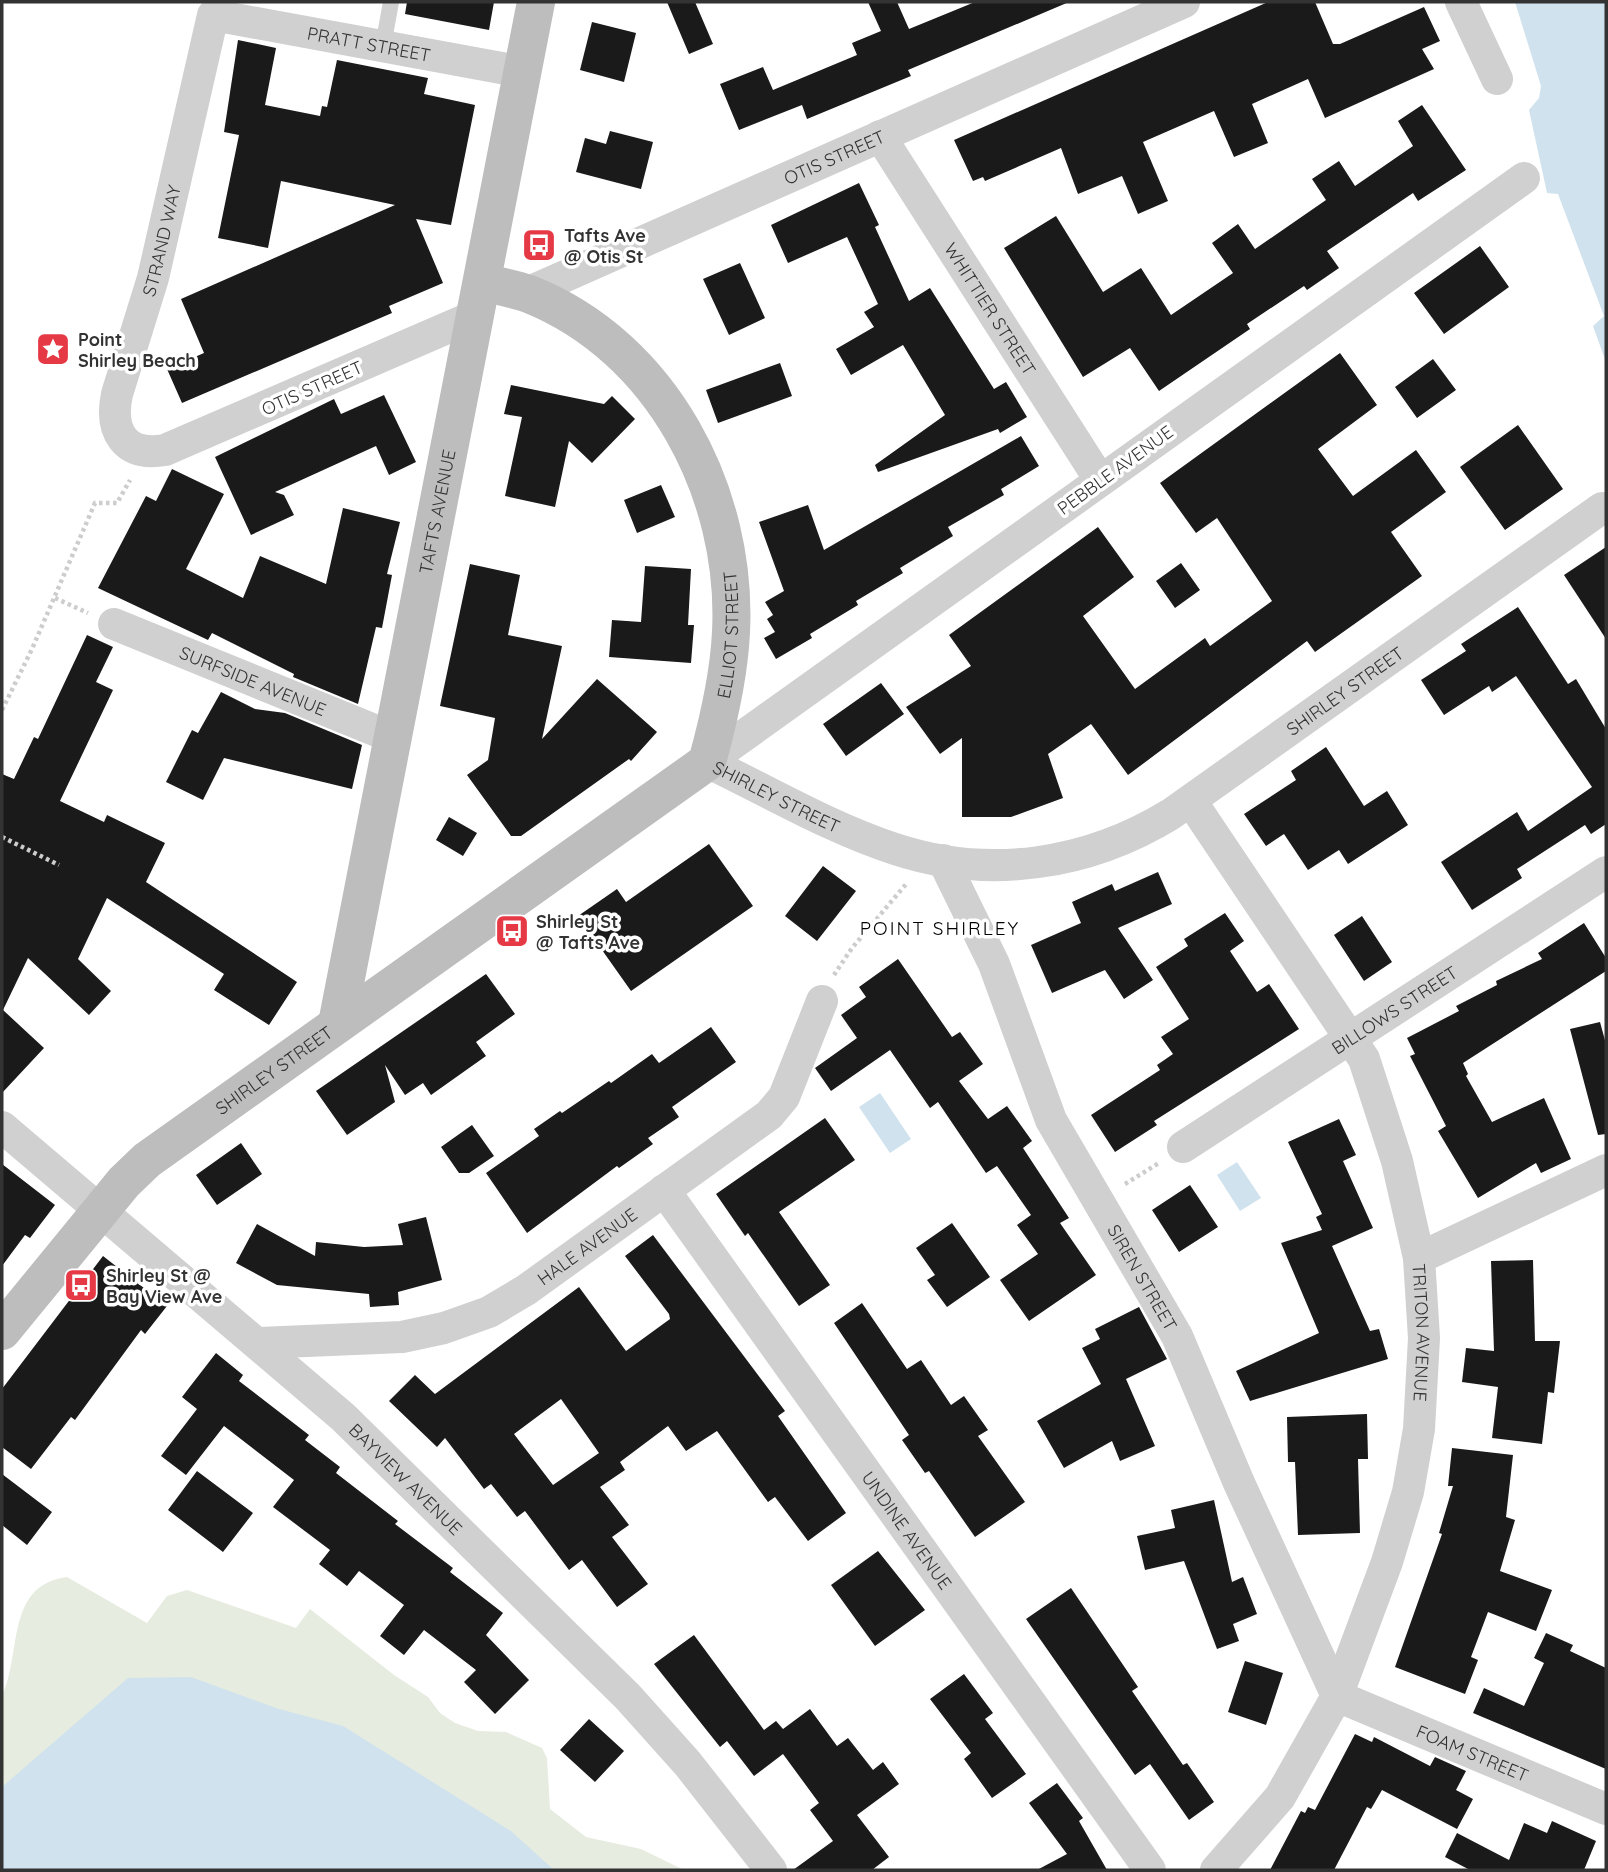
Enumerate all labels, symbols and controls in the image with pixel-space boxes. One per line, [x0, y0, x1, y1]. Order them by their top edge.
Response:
street label: PRATT STREET [305, 21, 433, 66]
street label: OTIS STREET [780, 124, 888, 189]
street label: STRAND WAY [137, 183, 185, 299]
place label: Tafts Ave @ Otis St [564, 224, 646, 268]
bus stop icon: Tafts Ave @ Otis St [520, 226, 558, 264]
street label: WHITTIER STREET [939, 238, 1041, 380]
place label: Point Shirley Beach [78, 328, 196, 372]
place icon: Point Shirley Beach [34, 330, 72, 368]
street label: OTIS STREET [258, 355, 366, 421]
street label: PEBBLE AVENUE [1053, 420, 1177, 520]
street label: TAFTS AVENUE [413, 447, 460, 576]
street label: ELLIOT STREET [711, 570, 743, 700]
street label: SURFSIDE AVENUE [176, 640, 330, 721]
street label: SHIRLEY STREET [1281, 641, 1408, 740]
street label: SHIRLEY STREET [709, 755, 844, 838]
place label: Shirley St @ Tafts Ave [536, 910, 640, 954]
bus stop icon: Shirley St @ Tafts Ave [493, 912, 531, 950]
district label: POINT SHIRLEY [860, 916, 1020, 940]
street label: BILLOWS STREET [1327, 960, 1462, 1059]
street label: SHIRLEY STREET [211, 1020, 337, 1119]
street label: HALE AVENUE [532, 1202, 641, 1290]
street label: SIREN STREET [1103, 1220, 1183, 1335]
street label: TRITON AVENUE [1408, 1263, 1436, 1402]
place label: Shirley St @ Bay View Ave [106, 1264, 222, 1308]
bus stop icon: Shirley St @ Bay View Ave [62, 1266, 100, 1304]
street label: BAYVIEW AVENUE [344, 1418, 468, 1540]
street label: UNDINE AVENUE [857, 1466, 957, 1594]
street label: FOAM STREET [1413, 1719, 1532, 1787]

